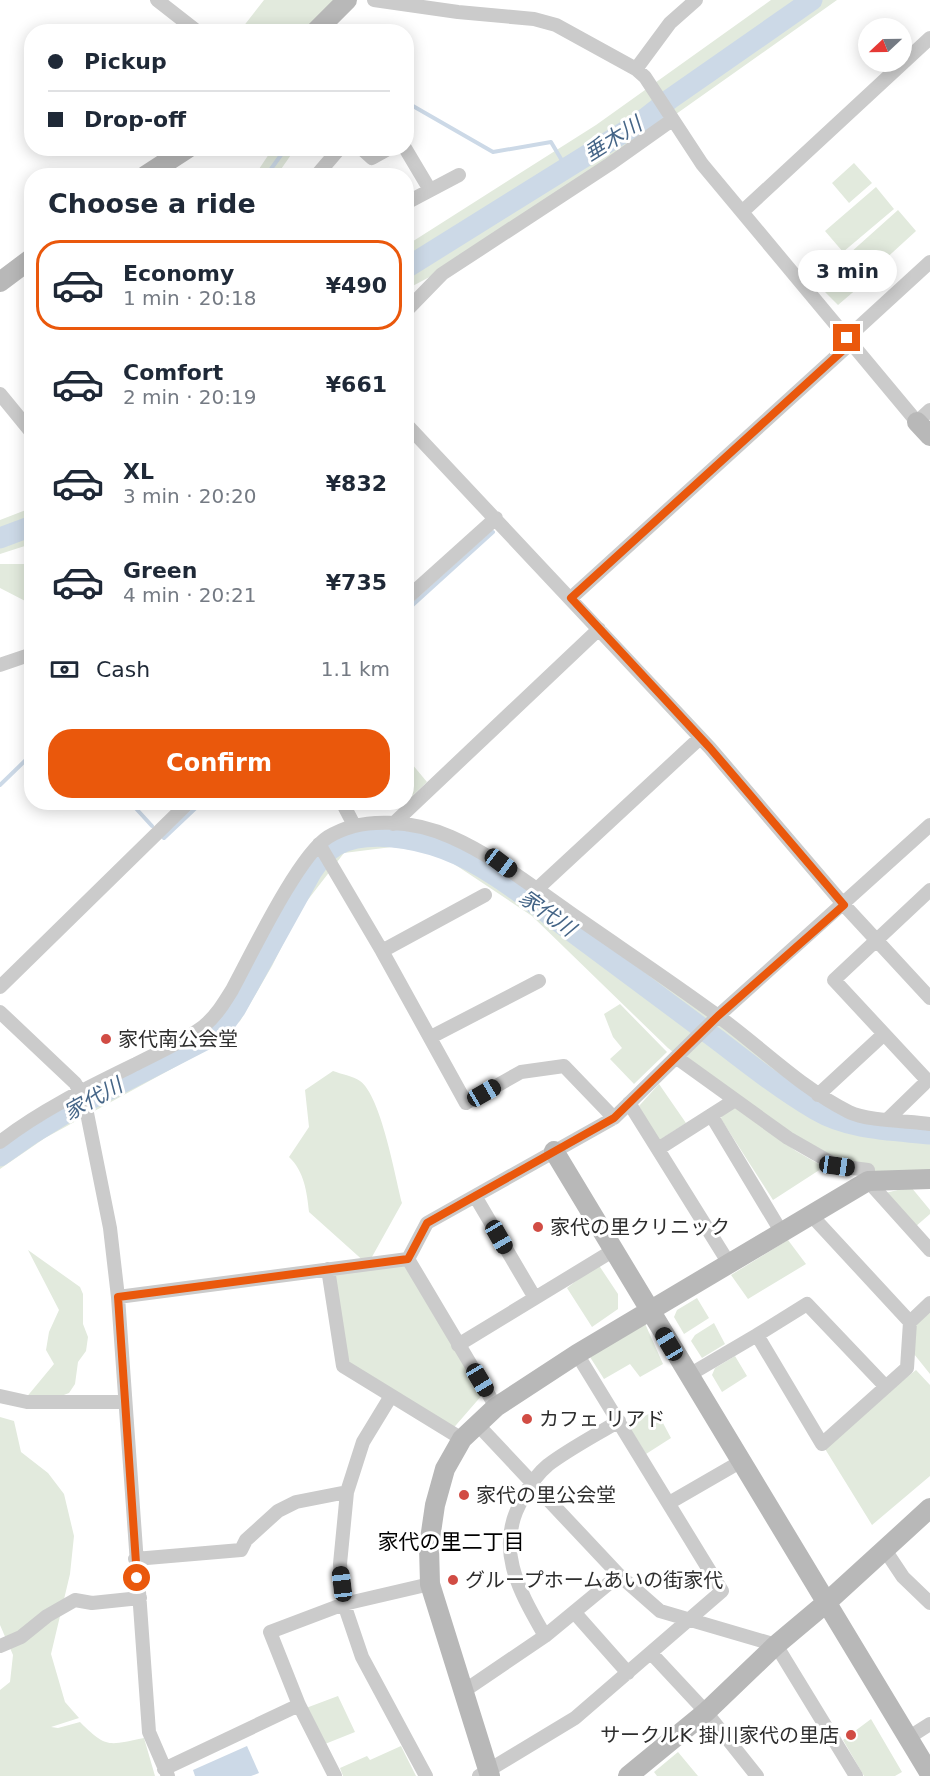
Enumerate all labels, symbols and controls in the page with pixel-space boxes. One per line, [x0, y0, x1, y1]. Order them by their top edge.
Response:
north arrow [858, 18, 912, 72]
map controls [858, 18, 912, 72]
text: Pickup [84, 49, 167, 74]
text: Drop-off [84, 107, 186, 132]
water label: 垂木川 [580, 111, 648, 166]
text: Choose a ride [48, 188, 256, 219]
callout: 3 min [798, 251, 896, 293]
icon: car [51, 258, 105, 312]
text: 3 min [816, 259, 879, 283]
text: Economy [123, 261, 234, 286]
text: ¥490 [326, 273, 387, 298]
text: 1 min · 20:18 [123, 286, 257, 310]
route end [833, 324, 860, 351]
icon: car [51, 357, 105, 411]
text: Comfort [123, 360, 223, 385]
text: ¥661 [326, 372, 387, 397]
text: 2 min · 20:19 [123, 385, 257, 409]
icon: car [51, 456, 105, 510]
text: XL [123, 459, 154, 484]
text: ¥832 [326, 471, 387, 496]
text: 3 min · 20:20 [123, 484, 257, 508]
icon: car [51, 555, 105, 609]
text: Green [123, 558, 197, 583]
text: ¥735 [326, 570, 387, 595]
text: 4 min · 20:21 [123, 583, 257, 607]
icon: cash [48, 653, 81, 686]
text: Cash [96, 657, 150, 682]
text: 1.1 km [321, 657, 390, 681]
button: Confirm [48, 729, 390, 798]
car [481, 845, 521, 881]
water label: 家代川 [514, 885, 581, 942]
place label: 家代南公会堂 [118, 1027, 238, 1051]
marker: 家代南公会堂 [99, 1032, 113, 1046]
water label: 家代川 [60, 1072, 128, 1125]
car [464, 1076, 504, 1110]
car [818, 1155, 856, 1177]
place label: 家代の里クリニック [550, 1215, 730, 1239]
car [482, 1217, 516, 1257]
marker: 家代の里クリニック [531, 1220, 545, 1234]
car [652, 1324, 686, 1364]
car [463, 1360, 497, 1400]
place label: カフェ リアド [539, 1407, 665, 1431]
marker: カフェ リアド [520, 1412, 534, 1426]
place label: 家代の里公会堂 [476, 1483, 616, 1507]
marker: 家代の里公会堂 [457, 1488, 471, 1502]
district label: 家代の里二丁目 [378, 1530, 525, 1554]
route start [123, 1564, 150, 1591]
car [331, 1565, 353, 1603]
place label: グループホームあいの街家代 [465, 1568, 723, 1592]
marker: グループホームあいの街家代 [446, 1573, 460, 1587]
place label: サークルK 掛川家代の里店 [600, 1723, 839, 1747]
marker: サークルK 掛川家代の里店 [844, 1728, 858, 1742]

